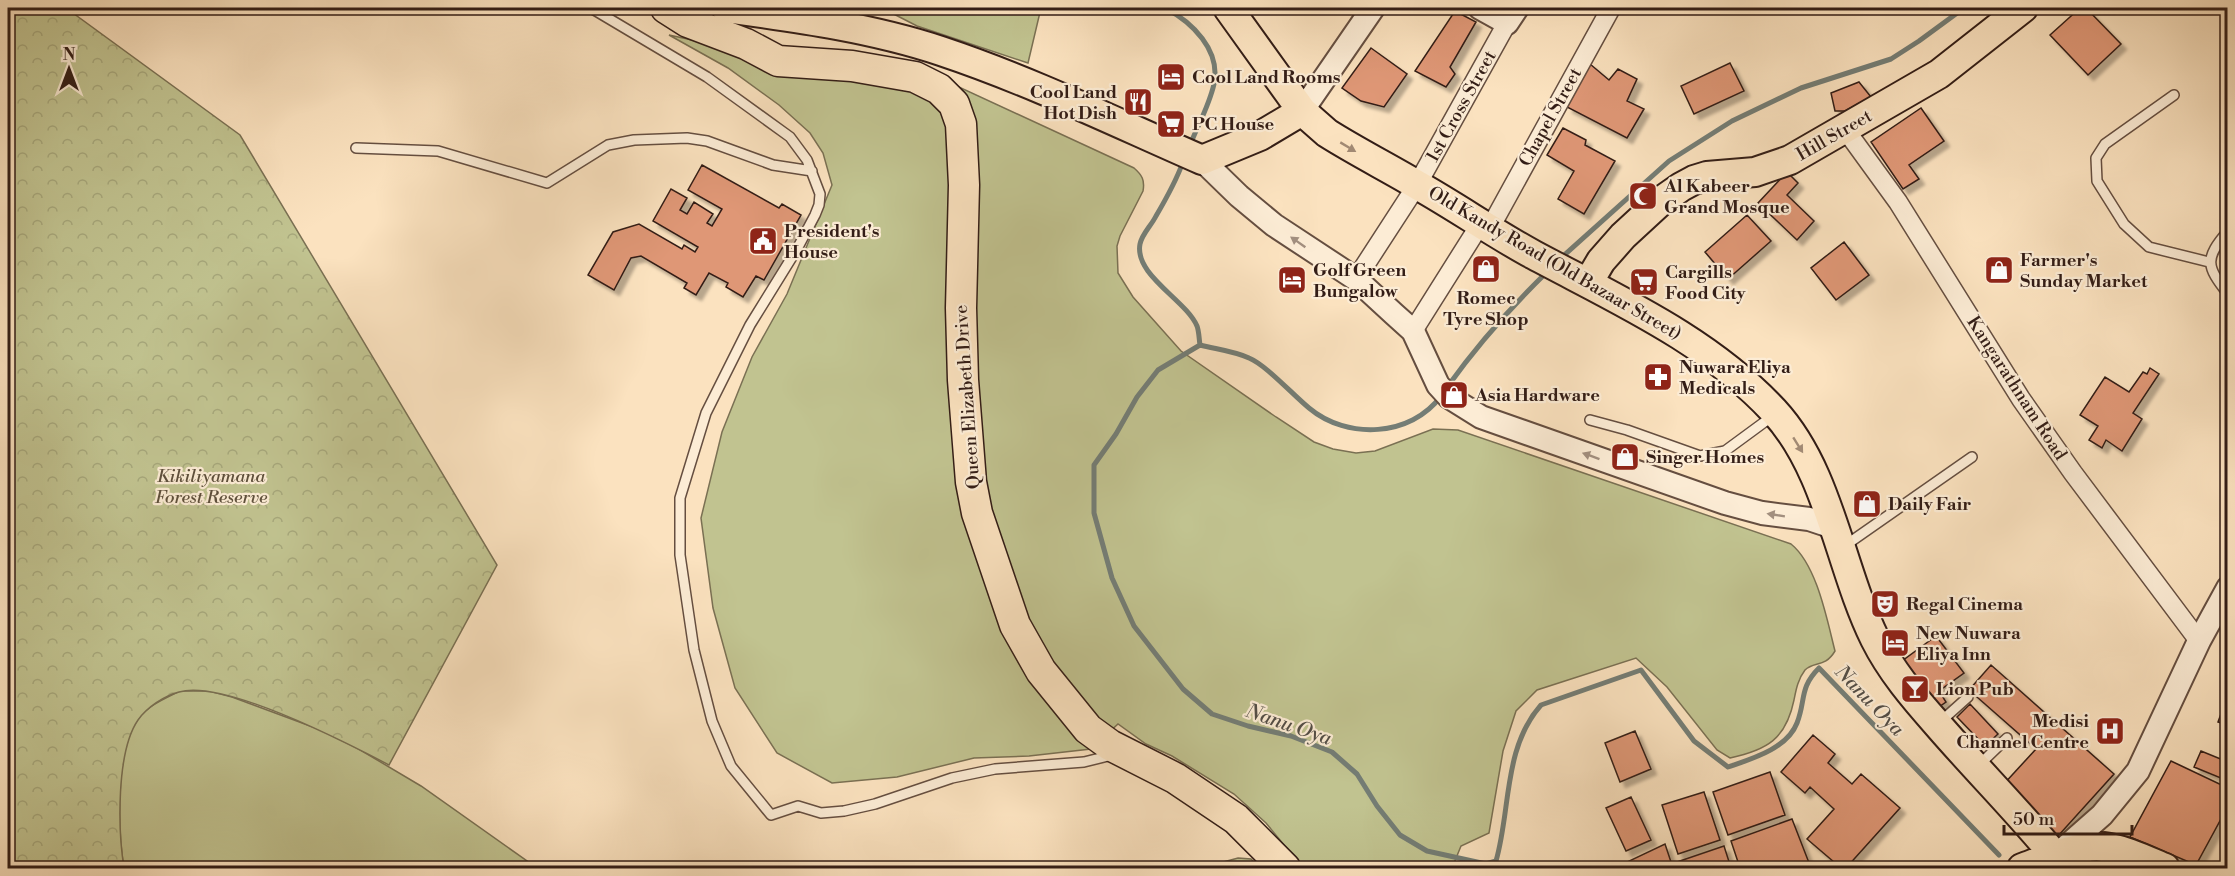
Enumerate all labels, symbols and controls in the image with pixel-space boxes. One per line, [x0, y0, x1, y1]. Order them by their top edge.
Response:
north arrow [39, 39, 99, 99]
text: N [63, 45, 76, 65]
street label: 1st Cross Street [1421, 46, 1502, 166]
hotel icon: Cool Land Rooms [1155, 61, 1187, 93]
street label: Chapel Street [1514, 63, 1587, 171]
place label: Cool Land Rooms [1192, 66, 1341, 89]
place label: Cool Land Hot Dish [1030, 81, 1117, 125]
restaurant icon: Cool Land Hot Dish [1122, 86, 1154, 118]
street label: Hill Street [1792, 104, 1877, 166]
supermarket icon: PC House [1155, 108, 1187, 140]
place label: PC House [1192, 113, 1275, 136]
one-way arrow [1340, 141, 1356, 152]
place label: Al Kabeer Grand Mosque [1663, 175, 1790, 219]
mosque icon: Al Kabeer Grand Mosque [1627, 180, 1659, 212]
street label: Old Kandy Road (Old Bazaar Street) [1424, 181, 1686, 346]
place label: President's House [784, 220, 880, 264]
public building icon: President's House [747, 225, 779, 257]
one-way arrow [1290, 236, 1306, 248]
place label: Farmer's Sunday Market [2020, 249, 2148, 293]
shop icon: Romec Tyre Shop [1470, 253, 1502, 285]
shop icon: Farmer's Sunday Market [1983, 254, 2015, 286]
place label: Golf Green Bungalow [1313, 259, 1406, 303]
place label: Cargills Food City [1665, 261, 1747, 305]
hotel icon: Golf Green Bungalow [1276, 264, 1308, 296]
supermarket icon: Cargills Food City [1628, 266, 1660, 298]
place label: Romec Tyre Shop [1443, 287, 1529, 331]
street label: Queen Elizabeth Drive [950, 304, 985, 490]
street label: Kangarathnam Road [1961, 312, 2072, 465]
place label: Nuwara Eliya Medicals [1679, 356, 1791, 400]
pharmacy icon: Nuwara Eliya Medicals [1642, 361, 1674, 393]
shop icon: Asia Hardware [1438, 379, 1470, 411]
place label: Asia Hardware [1474, 384, 1600, 407]
one-way arrow [1793, 437, 1804, 453]
shop icon: Singer Homes [1609, 441, 1641, 473]
place label: Singer Homes [1646, 446, 1764, 469]
one-way arrow [1582, 450, 1600, 460]
park label: Kikiliyamana Forest Reserve [155, 465, 268, 509]
shop icon: Daily Fair [1851, 488, 1883, 520]
place label: Daily Fair [1888, 493, 1971, 516]
one-way arrow [1766, 511, 1785, 520]
theatre icon: Regal Cinema [1869, 588, 1901, 620]
place label: Regal Cinema [1906, 593, 2023, 616]
place label: New Nuwara Eliya Inn [1916, 622, 2021, 666]
hotel icon: New Nuwara Eliya Inn [1879, 627, 1911, 659]
water label: Nanu Oya [1828, 660, 1909, 742]
bar icon: Lion Pub [1899, 673, 1931, 705]
place label: Lion Pub [1936, 678, 2014, 701]
water label: Nanu Oya [1241, 699, 1336, 752]
place label: Medisi Channel Centre [1956, 710, 2089, 754]
hospital icon: Medisi Channel Centre [2094, 715, 2126, 747]
scale bar [2004, 798, 2132, 836]
text: 50 m [2013, 808, 2055, 831]

